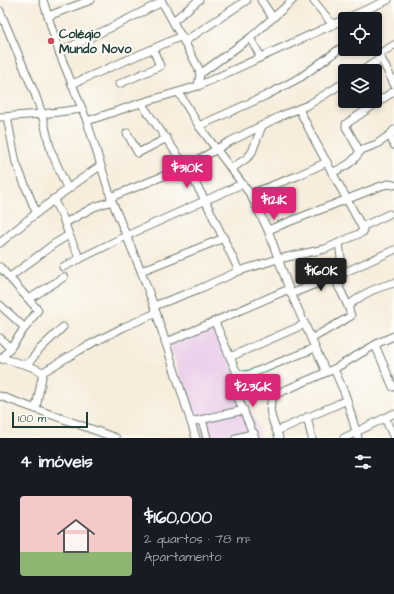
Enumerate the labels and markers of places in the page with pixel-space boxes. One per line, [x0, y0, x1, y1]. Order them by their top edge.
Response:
place label: Colégio Mundo Novo [59, 25, 132, 58]
marker: Colégio Mundo Novo [46, 36, 56, 46]
pin: $310K [159, 155, 215, 189]
pin: $121K [246, 187, 302, 221]
pin: $160K [293, 258, 349, 292]
pin: $236K [225, 374, 281, 408]

